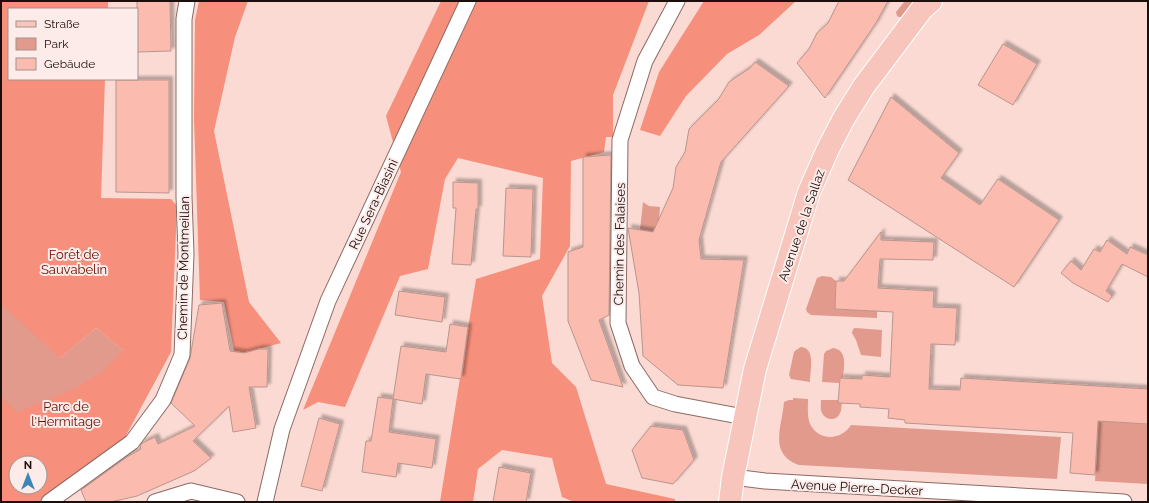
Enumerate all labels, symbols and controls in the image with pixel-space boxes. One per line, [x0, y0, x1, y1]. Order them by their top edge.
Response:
legend [8, 8, 138, 80]
text: Straße [44, 17, 80, 31]
text: Park [44, 37, 69, 51]
text: Gebäude [44, 57, 95, 71]
street label: Rue Sera-Biasini [346, 157, 401, 252]
street label: Avenue de la Sallaz [775, 167, 828, 283]
street label: Chemin des Falaises [611, 183, 628, 305]
street label: Chemin de Montmeillan [175, 196, 192, 340]
park label: Forêt de Sauvabelin [41, 247, 107, 277]
park label: Parc de l'Hermitage [31, 399, 101, 429]
north arrow [8, 455, 48, 495]
text: N [24, 459, 32, 472]
street label: Avenue Pierre-Decker [791, 477, 924, 498]

